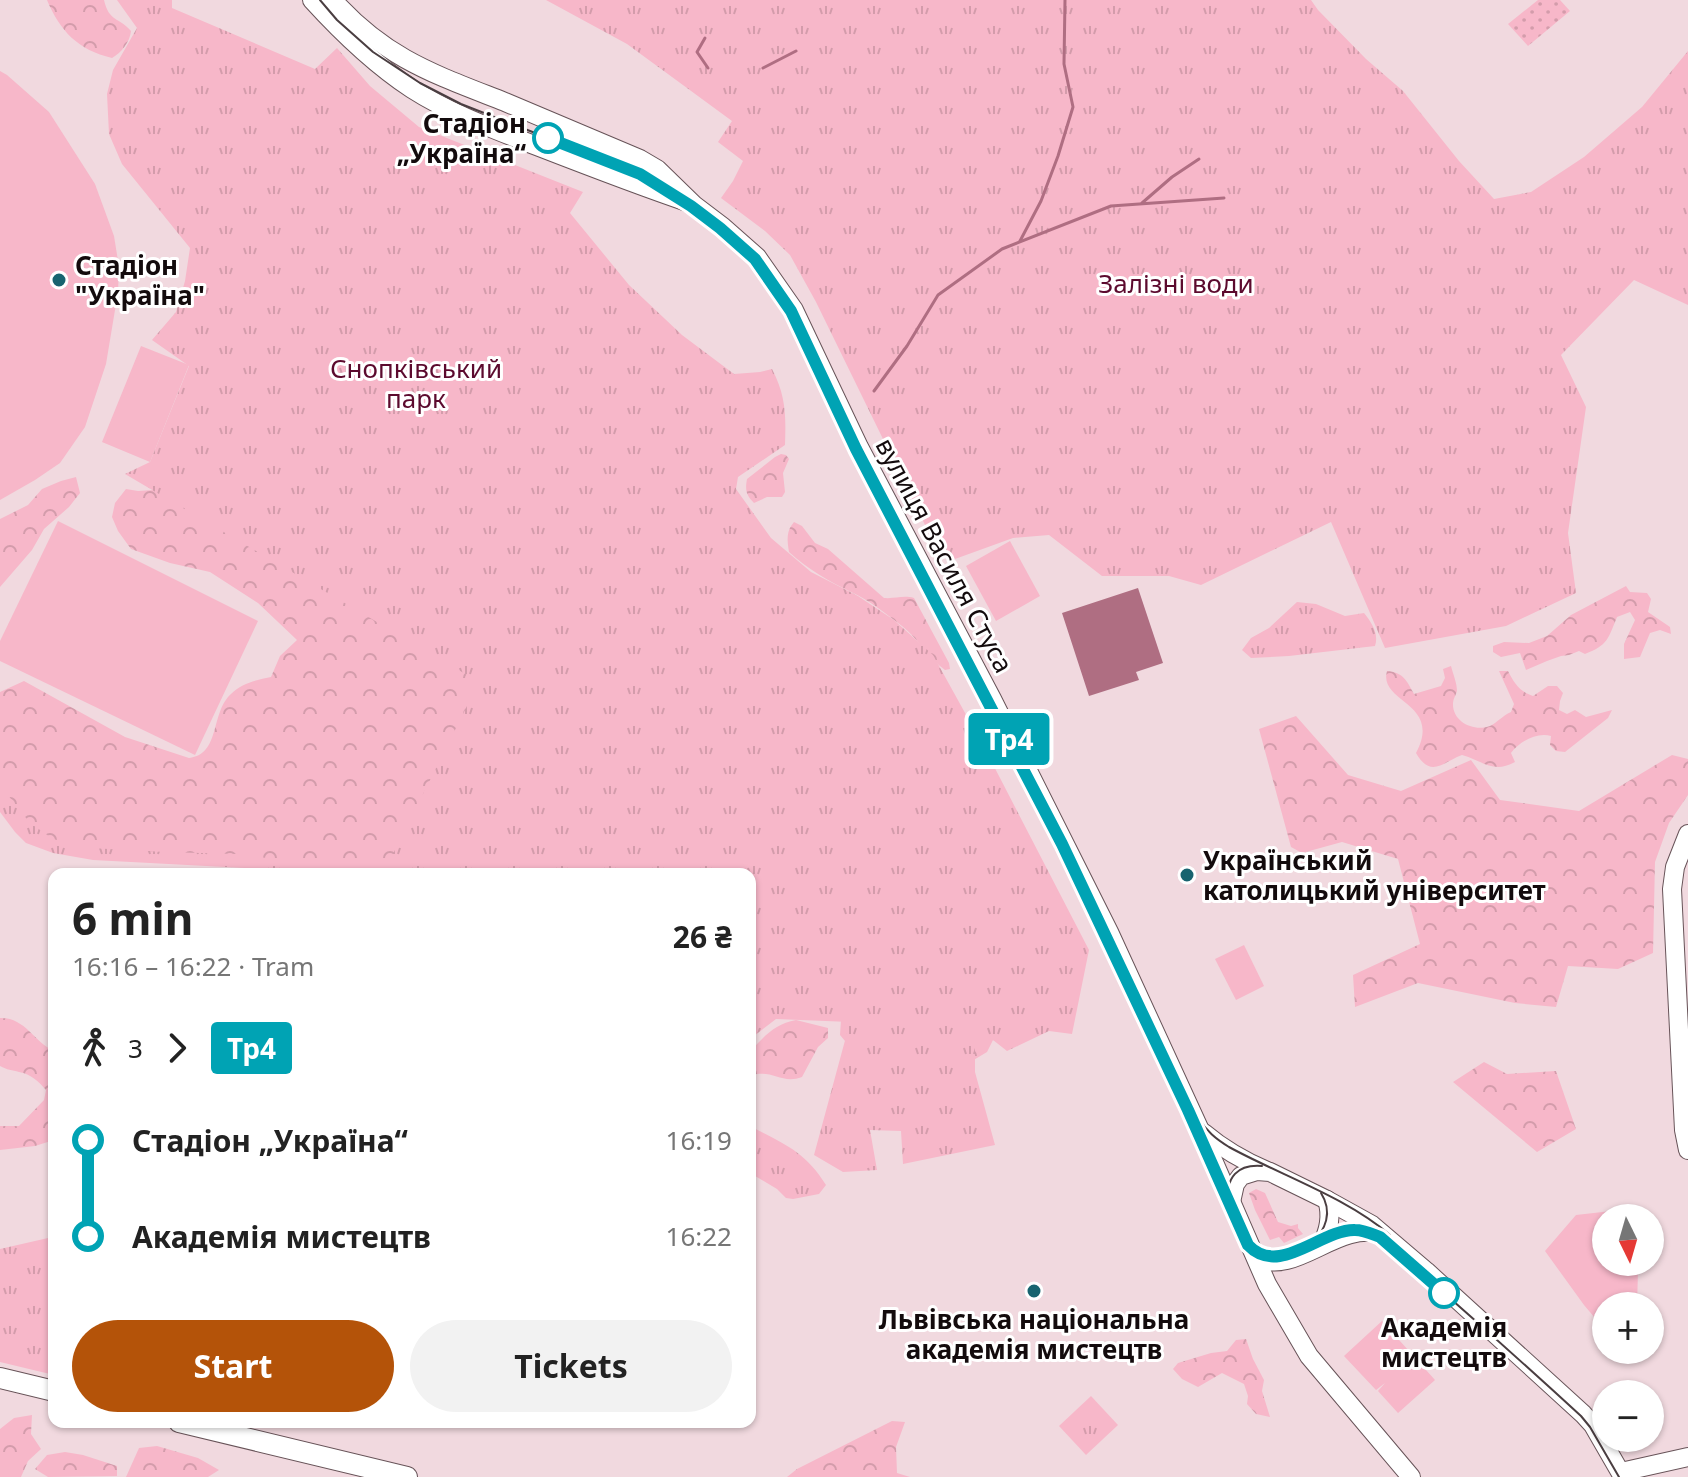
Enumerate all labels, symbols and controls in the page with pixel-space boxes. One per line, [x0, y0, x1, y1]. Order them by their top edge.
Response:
place label: Стадіон „Україна“ [397, 105, 526, 171]
marker: Стадіон „Україна“ [533, 123, 563, 153]
place label: Стадіон "Україна" [75, 247, 205, 313]
park label: Залізні води [1098, 265, 1254, 301]
marker: Стадіон "Україна" [50, 271, 68, 289]
park label: Снопківський парк [330, 350, 502, 416]
street label: вулиця Василя Стуса [868, 431, 1022, 679]
line badge: Тр4 [963, 713, 1055, 765]
text: Тр4 [984, 720, 1034, 758]
place label: Український католицький університет [1203, 842, 1546, 908]
marker: Український католицький університет [1178, 866, 1196, 884]
text: 6 min [72, 888, 193, 948]
text: 26 ₴ [673, 916, 732, 957]
text: 16:16 – 16:22 · Tram [72, 948, 314, 984]
icon: walk [72, 1026, 116, 1070]
icon: forward [155, 1026, 199, 1070]
text: Тр4 [227, 1029, 276, 1067]
text: 3 [128, 1030, 143, 1066]
text: Стадіон „Україна“ [132, 1120, 408, 1161]
text: 16:19 [666, 1122, 732, 1158]
north arrow [1592, 1204, 1664, 1276]
map controls [1592, 1204, 1664, 1452]
text: Академія мистецтв [132, 1216, 431, 1257]
text: 16:22 [666, 1218, 732, 1254]
marker: Академія мистецтв [1429, 1278, 1459, 1308]
marker: Львівська національна академія мистецтв [1025, 1282, 1043, 1300]
button: + [1592, 1292, 1664, 1364]
place label: Львівська національна академія мистецтв [879, 1301, 1189, 1367]
place label: Академія мистецтв [1381, 1309, 1507, 1375]
button: Start [72, 1320, 394, 1412]
button: Tickets [410, 1320, 732, 1412]
button: − [1592, 1380, 1664, 1452]

